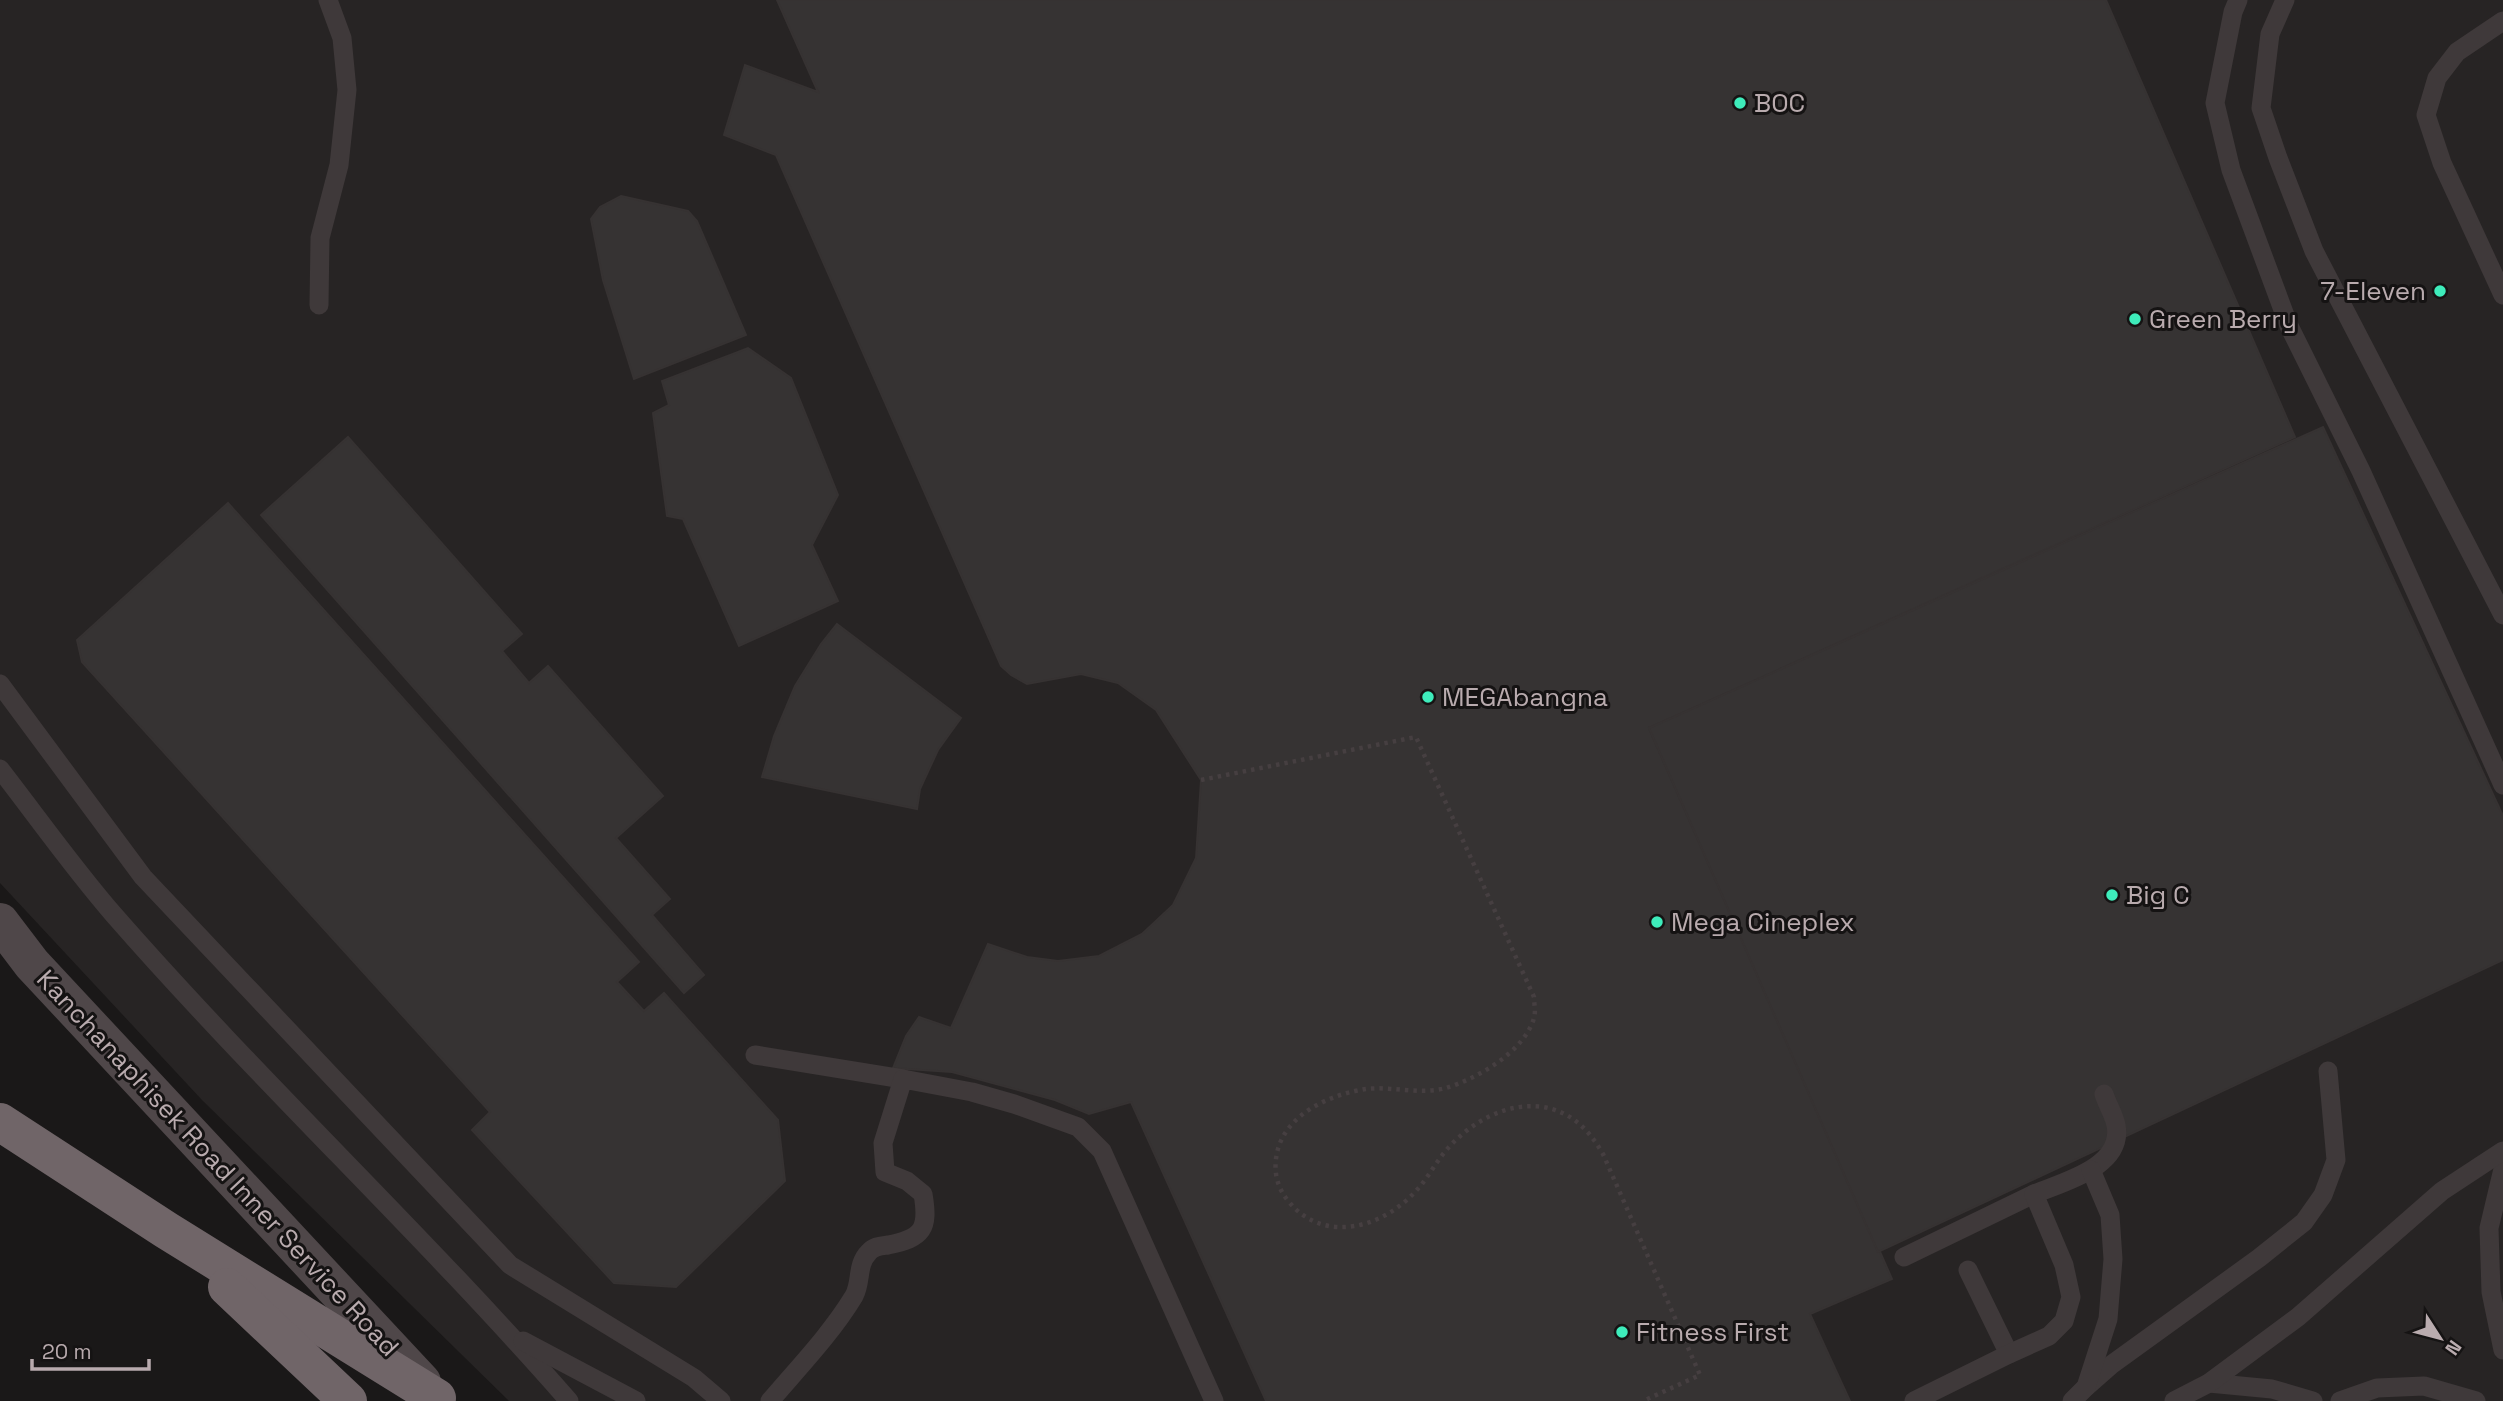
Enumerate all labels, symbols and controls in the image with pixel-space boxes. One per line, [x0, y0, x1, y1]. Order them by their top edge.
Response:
place label: BOC [1754, 86, 1805, 120]
marker: BOC [1732, 95, 1748, 111]
place label: 7-Eleven [2320, 274, 2426, 308]
marker: 7-Eleven [2432, 283, 2448, 299]
place label: Green Berry [2149, 302, 2297, 336]
marker: Green Berry [2127, 311, 2143, 327]
place label: MEGAbangna [1442, 680, 1608, 714]
marker: MEGAbangna [1420, 689, 1436, 705]
place label: Big C [2126, 878, 2190, 912]
marker: Big C [2104, 887, 2120, 903]
place label: Mega Cineplex [1671, 905, 1855, 939]
marker: Mega Cineplex [1649, 914, 1665, 930]
street label: Kanchanaphisek Road Inner Service Road [29, 963, 407, 1363]
north arrow [2405, 1303, 2475, 1373]
place label: Fitness First [1636, 1315, 1789, 1349]
marker: Fitness First [1614, 1324, 1630, 1340]
scale bar [32, 1328, 149, 1372]
text: N [2439, 1335, 2467, 1360]
text: 20 m [42, 1338, 92, 1365]

